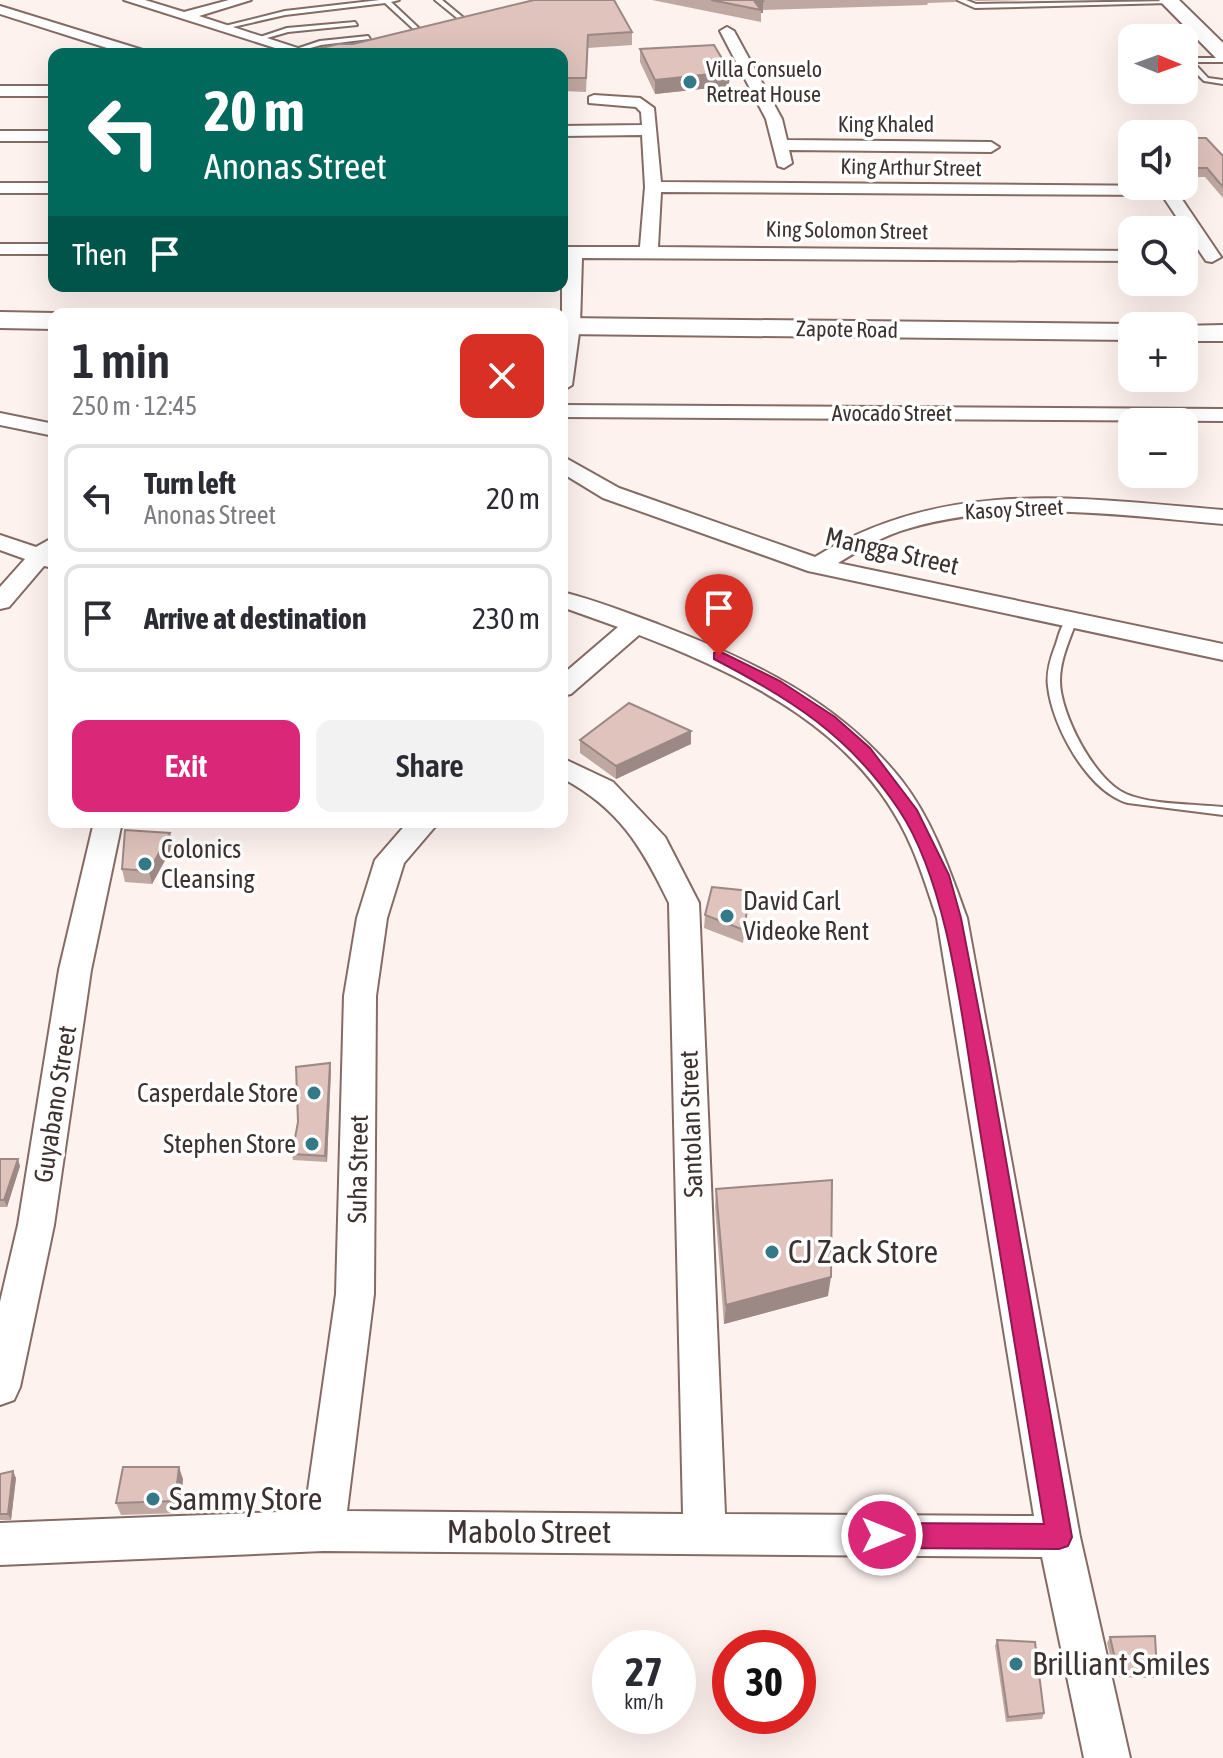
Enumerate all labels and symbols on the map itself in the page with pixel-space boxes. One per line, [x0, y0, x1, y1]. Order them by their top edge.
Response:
north arrow [1118, 24, 1198, 104]
place label: Villa Consuelo Retreat House [706, 56, 822, 107]
marker: Villa Consuelo Retreat House [681, 73, 699, 91]
street label: King Khaled [838, 111, 934, 137]
street label: King Arthur Street [840, 153, 982, 181]
street label: King Solomon Street [765, 216, 929, 244]
street label: Zapote Road [796, 315, 898, 343]
street label: Avocado Street [832, 400, 952, 426]
street label: Kasoy Street [964, 493, 1064, 525]
street label: Mangga Street [822, 521, 962, 581]
pin [685, 574, 753, 656]
place label: Colonics Cleansing [161, 834, 256, 894]
marker: Colonics Cleansing [136, 855, 154, 873]
place label: David Carl Videoke Rent [743, 886, 869, 946]
marker: David Carl Videoke Rent [718, 907, 736, 925]
street label: Guyabano Street [28, 1023, 82, 1185]
street label: Santolan Street [673, 1050, 709, 1198]
place label: Casperdale Store [137, 1078, 298, 1108]
marker: Casperdale Store [305, 1084, 323, 1102]
street label: Suha Street [342, 1114, 374, 1224]
place label: Stephen Store [163, 1129, 296, 1159]
marker: Stephen Store [303, 1135, 321, 1153]
place label: CJ Zack Store [788, 1233, 938, 1270]
marker: CJ Zack Store [763, 1243, 781, 1261]
place label: Sammy Store [169, 1480, 322, 1517]
marker: Sammy Store [144, 1490, 162, 1508]
position arrow [840, 1493, 924, 1577]
street label: Mabolo Street [447, 1513, 611, 1550]
speed limit sign: 30 [712, 1630, 816, 1734]
place label: Brilliant Smiles [1032, 1645, 1210, 1682]
marker: Brilliant Smiles [1007, 1655, 1025, 1673]

